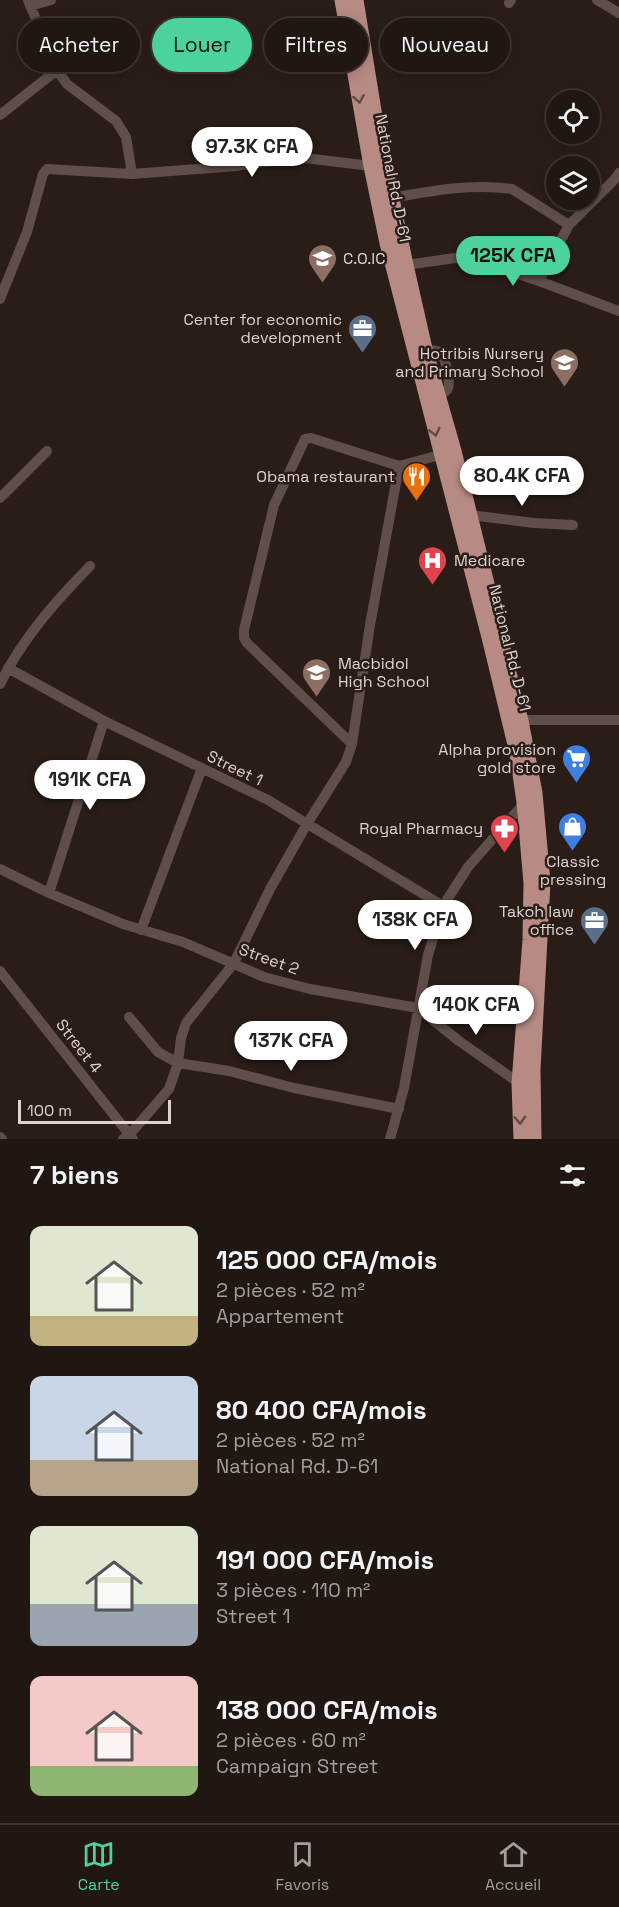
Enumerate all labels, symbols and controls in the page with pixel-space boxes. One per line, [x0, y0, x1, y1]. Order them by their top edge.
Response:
chip: Acheter [18, 18, 140, 72]
chip: Louer [152, 18, 252, 72]
chip: Filtres [264, 18, 368, 72]
chip: Nouveau [380, 18, 510, 72]
map controls [546, 90, 600, 210]
button: locate [546, 90, 600, 144]
one-way arrow [352, 94, 365, 104]
street label: National Rd. D-61 [370, 112, 416, 244]
pin: 97.3K CFA [183, 127, 321, 178]
text: 97.3K CFA [206, 133, 298, 159]
button: layers [546, 156, 600, 210]
pin: 125K CFA [451, 236, 575, 287]
school or university icon: C.O.IC [306, 242, 338, 284]
text: 125K CFA [470, 242, 556, 268]
place label: C.O.IC [343, 248, 386, 269]
place label: Center for economic development [183, 309, 342, 348]
office icon: Center for economic development [347, 312, 379, 354]
place label: Hotribis Nursery and Primary School [395, 343, 544, 382]
school or university icon: Hotribis Nursery and Primary School [549, 346, 581, 388]
one-way arrow [428, 427, 441, 437]
pin: 80.4K CFA [453, 456, 591, 507]
restaurant icon: Obama restaurant [400, 460, 432, 502]
text: 80.4K CFA [474, 462, 570, 488]
place label: Obama restaurant [256, 466, 395, 487]
hospital icon: Medicare [417, 544, 449, 586]
place label: Medicare [454, 550, 526, 571]
street label: National Rd. D-61 [484, 582, 536, 714]
place label: Macbidol High School [338, 653, 429, 692]
school or university icon: Macbidol High School [301, 656, 333, 698]
place label: Alpha provision gold store [438, 739, 556, 778]
supermarket icon: Alpha provision gold store [561, 742, 593, 784]
street label: Street 1 [204, 745, 266, 791]
pin: 191K CFA [28, 760, 152, 811]
text: 191K CFA [48, 766, 132, 792]
shop icon: Classic pressing [557, 810, 589, 852]
pharmacy icon: Royal Pharmacy [488, 812, 520, 854]
place label: Royal Pharmacy [359, 818, 483, 839]
place label: Classic pressing [540, 851, 606, 890]
pin: 138K CFA [353, 900, 477, 951]
place label: Takoh law office [499, 901, 574, 940]
office icon: Takoh law office [579, 904, 611, 946]
text: 138K CFA [372, 906, 458, 932]
street label: Street 2 [236, 938, 302, 980]
pin: 140K CFA [414, 985, 538, 1036]
text: 140K CFA [432, 991, 520, 1017]
street label: Street 4 [51, 1015, 107, 1077]
pin: 137K CFA [229, 1021, 353, 1072]
text: 137K CFA [248, 1027, 334, 1053]
scale bar [18, 1097, 171, 1124]
text: 100 m [27, 1100, 72, 1121]
one-way arrow [513, 1115, 526, 1124]
text: 7 biens [30, 1158, 119, 1192]
icon: filters [556, 1159, 589, 1192]
text: 125 000 CFA/mois [216, 1243, 437, 1277]
icon: home [78, 1250, 150, 1322]
text: 2 pièces · 52 m² [216, 1277, 365, 1303]
text: Appartement [216, 1303, 344, 1329]
text: 80 400 CFA/mois [216, 1393, 427, 1427]
icon: home [78, 1400, 150, 1472]
text: 2 pièces · 52 m² [216, 1427, 365, 1453]
text: National Rd. D-61 [216, 1453, 378, 1479]
text: 191 000 CFA/mois [216, 1543, 434, 1577]
icon: home [78, 1550, 150, 1622]
text: 3 pièces · 110 m² [216, 1577, 370, 1603]
text: Street 1 [216, 1603, 291, 1629]
text: 138 000 CFA/mois [216, 1693, 438, 1727]
icon: home [78, 1700, 150, 1772]
text: 2 pièces · 60 m² [216, 1727, 366, 1753]
text: Campaign Street [216, 1753, 378, 1779]
tab: Carte [78, 1838, 120, 1895]
tab: Favoris [275, 1838, 329, 1895]
tab: Accueil [485, 1838, 541, 1895]

